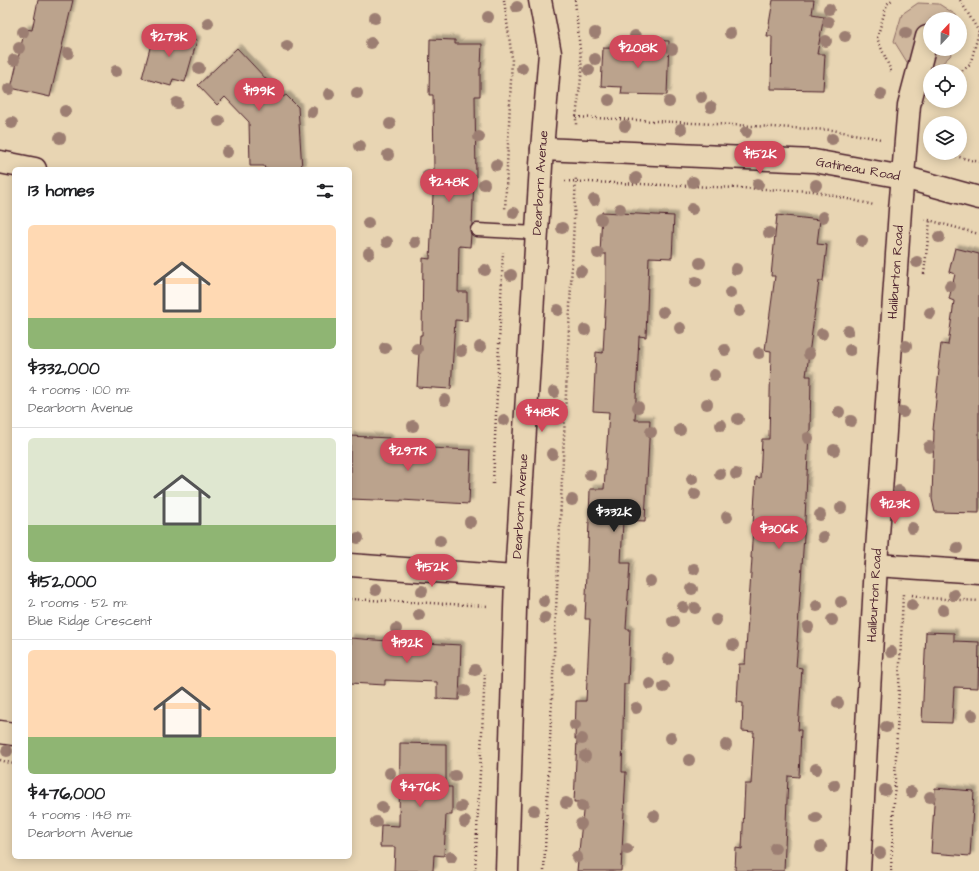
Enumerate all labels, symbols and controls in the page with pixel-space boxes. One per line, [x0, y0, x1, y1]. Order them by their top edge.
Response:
north arrow [923, 12, 967, 56]
map controls [923, 12, 967, 160]
pin: $273K [141, 24, 197, 58]
text: $273K [150, 28, 188, 46]
pin: $208K [610, 35, 666, 69]
text: $208K [618, 39, 658, 57]
button: locate [923, 64, 967, 108]
pin: $199K [231, 78, 287, 112]
text: $199K [243, 82, 275, 100]
button: layers [923, 116, 967, 160]
street label: Dearborn Avenue [528, 130, 553, 236]
pin: $152K [732, 141, 788, 175]
text: $152K [743, 145, 777, 163]
street label: Gatineau Road [815, 153, 902, 185]
pin: $248K [421, 169, 477, 203]
text: $248K [429, 173, 469, 191]
text: 13 homes [28, 179, 95, 203]
icon: filters [314, 180, 336, 202]
street label: Haliburton Road [884, 224, 908, 320]
icon: home [146, 251, 218, 323]
text: $332,000 [28, 357, 100, 381]
text: 4 rooms · 100 m² [28, 381, 131, 399]
text: Dearborn Avenue [28, 399, 133, 417]
pin: $418K [514, 399, 570, 433]
text: $418K [525, 403, 559, 421]
pin: $297K [380, 438, 436, 472]
text: $297K [389, 442, 427, 460]
street label: Dearborn Avenue [508, 453, 532, 559]
icon: home [146, 464, 218, 536]
pin: $123K [867, 491, 923, 525]
text: $123K [880, 495, 910, 513]
pin: $332K [586, 499, 642, 533]
text: $332K [596, 503, 632, 521]
pin: $306K [751, 516, 807, 550]
text: $306K [760, 520, 798, 538]
street label: Haliburton Road [863, 548, 886, 643]
pin: $152K [404, 554, 460, 588]
text: $152K [415, 558, 449, 576]
text: $152,000 [28, 570, 97, 594]
text: 2 rooms · 52 m² [28, 594, 128, 612]
text: Blue Ridge Crescent [28, 612, 152, 630]
pin: $192K [379, 630, 435, 664]
text: $192K [391, 634, 423, 652]
icon: home [146, 676, 218, 748]
pin: $476K [392, 774, 448, 808]
text: $476K [400, 778, 440, 796]
text: $476,000 [28, 782, 105, 806]
text: 4 rooms · 148 m² [28, 806, 132, 824]
text: Dearborn Avenue [28, 824, 133, 842]

